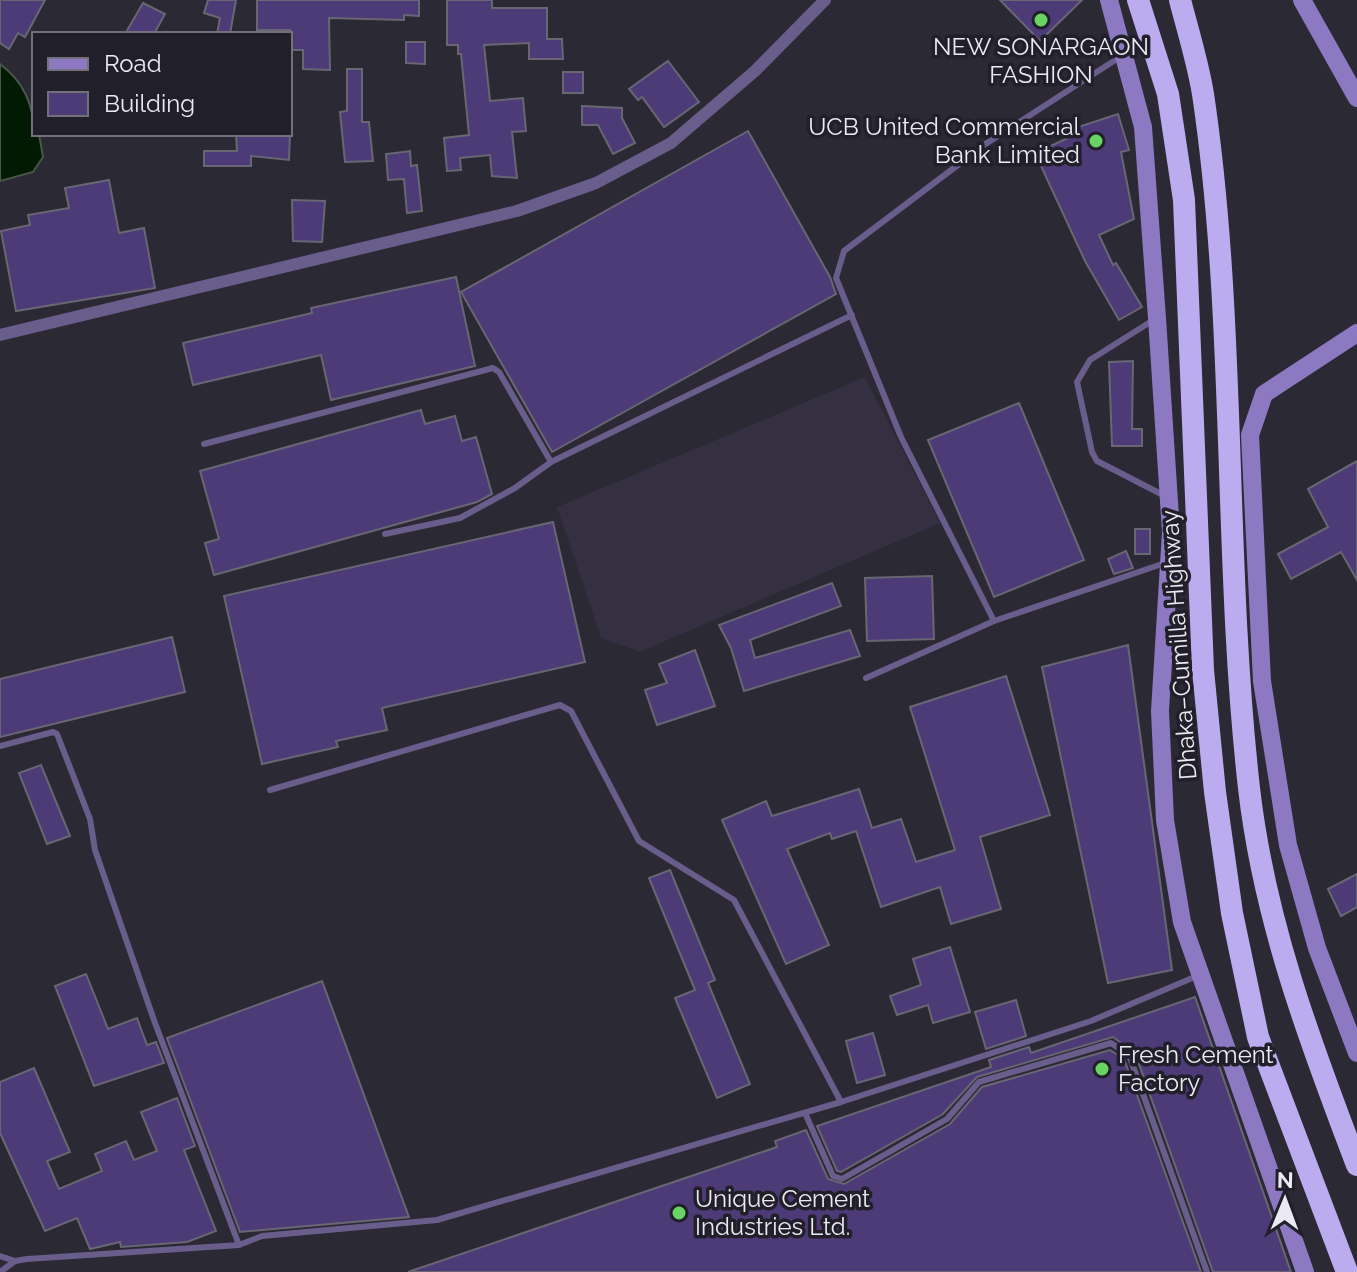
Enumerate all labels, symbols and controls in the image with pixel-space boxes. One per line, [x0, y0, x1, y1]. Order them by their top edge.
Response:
marker: NEW SONARGAON FASHION [1032, 11, 1050, 29]
legend [32, 32, 292, 136]
place label: NEW SONARGAON FASHION [933, 32, 1149, 89]
text: Road [104, 49, 162, 78]
text: Building [104, 89, 195, 118]
place label: UCB United Commercial Bank Limited [808, 112, 1080, 169]
marker: UCB United Commercial Bank Limited [1087, 132, 1105, 150]
street label: Dhaka–Cumilla Highway [1155, 509, 1202, 781]
place label: Fresh Cement Factory [1118, 1040, 1274, 1097]
marker: Fresh Cement Factory [1093, 1060, 1111, 1078]
north arrow [1245, 1160, 1325, 1240]
text: N [1277, 1167, 1294, 1193]
place label: Unique Cement Industries Ltd. [695, 1184, 870, 1241]
marker: Unique Cement Industries Ltd. [670, 1204, 688, 1222]

